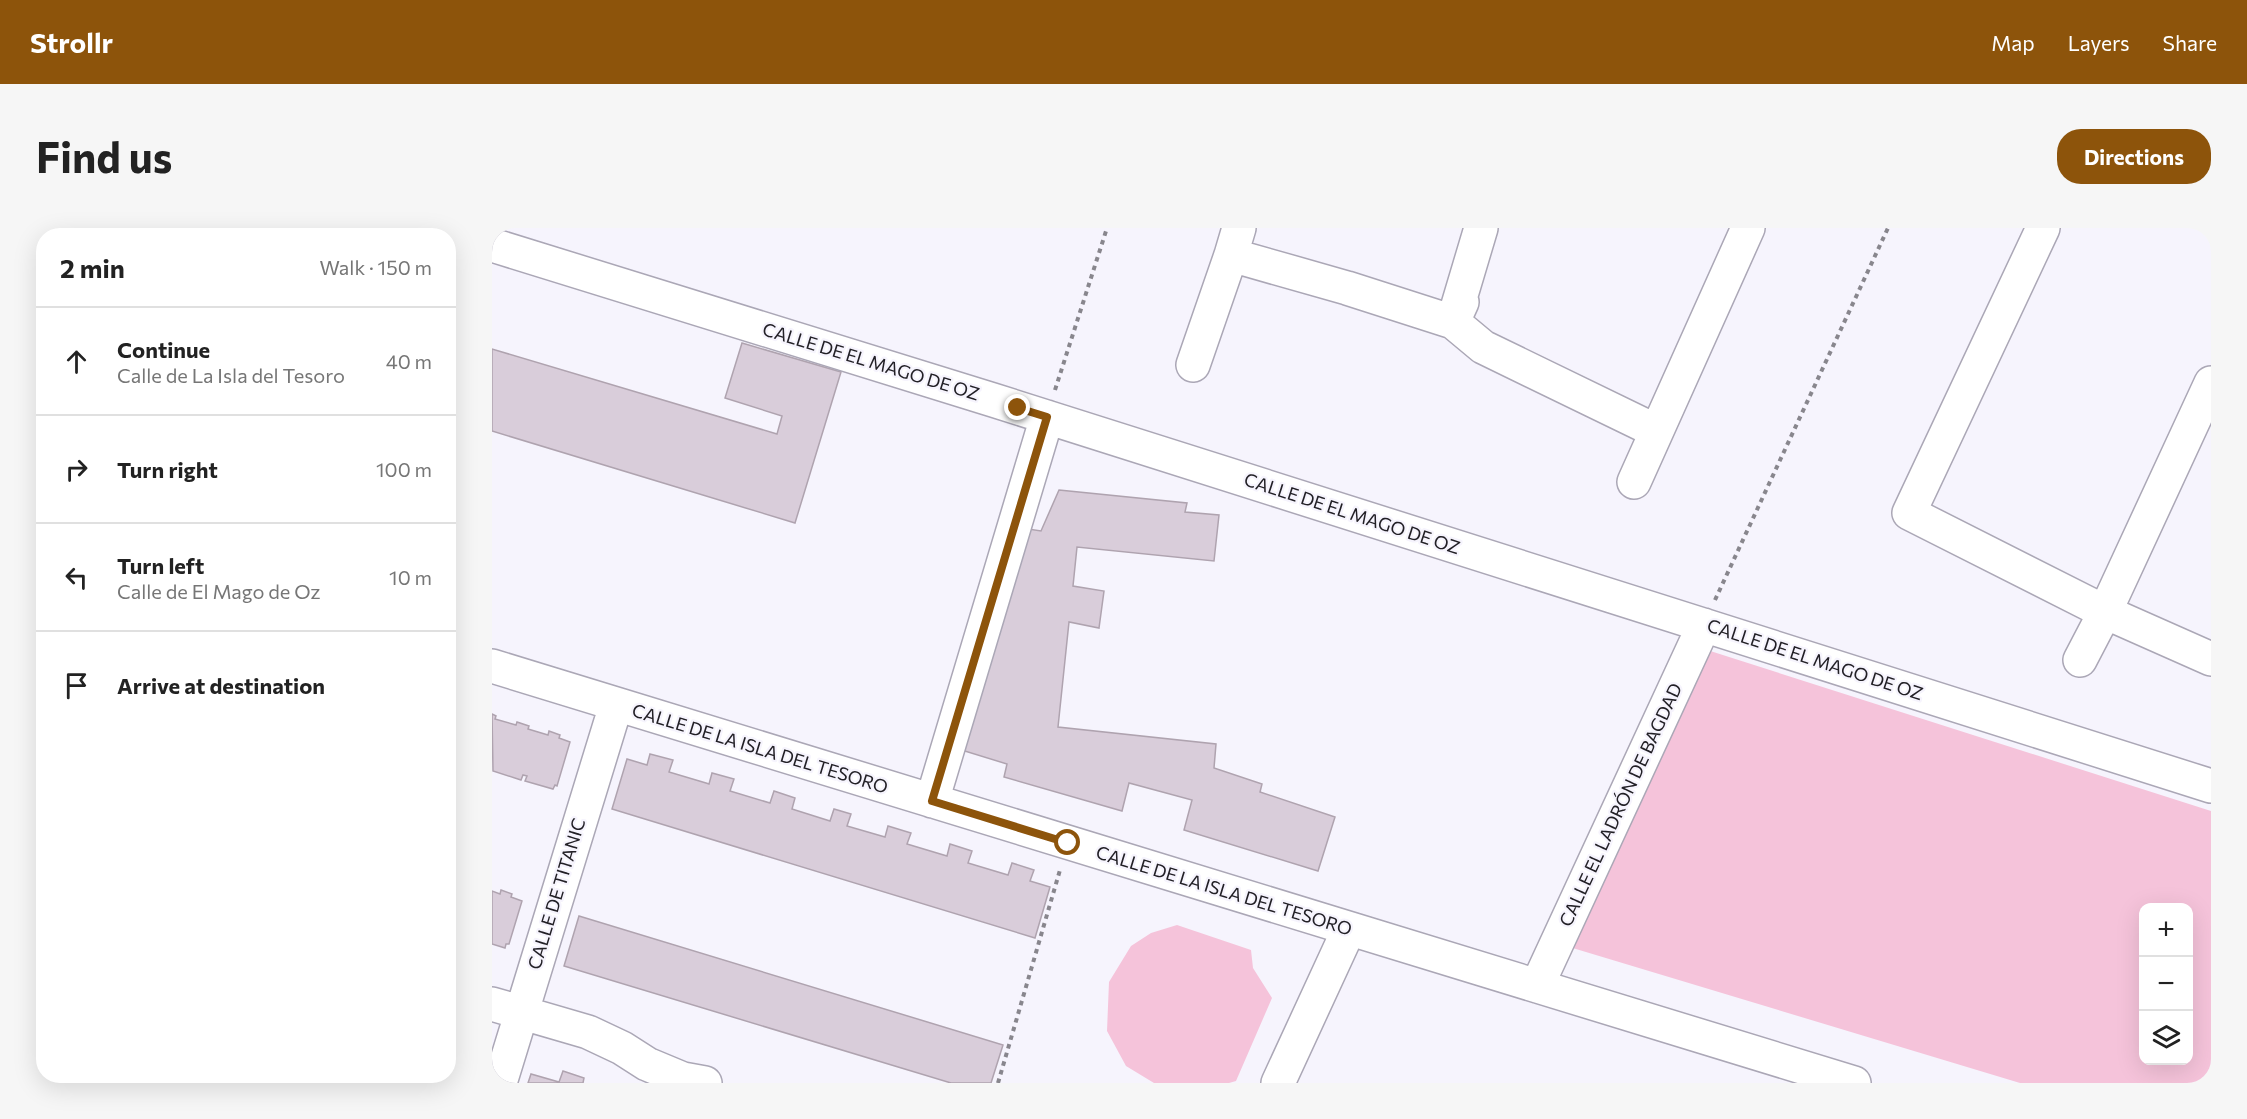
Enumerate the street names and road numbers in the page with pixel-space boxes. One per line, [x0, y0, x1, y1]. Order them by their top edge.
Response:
street label: CALLE DE EL MAGO DE OZ [760, 318, 982, 405]
street label: CALLE DE EL MAGO DE OZ [1242, 468, 1463, 558]
street label: CALLE DE EL MAGO DE OZ [1705, 614, 1926, 704]
street label: CALLE EL LADRÓN DE BAGDAD [1554, 679, 1686, 930]
street label: CALLE DE LA ISLA DEL TESORO [630, 699, 891, 798]
street label: CALLE DE TITANIC [523, 816, 589, 972]
street label: CALLE DE LA ISLA DEL TESORO [1094, 841, 1355, 940]

